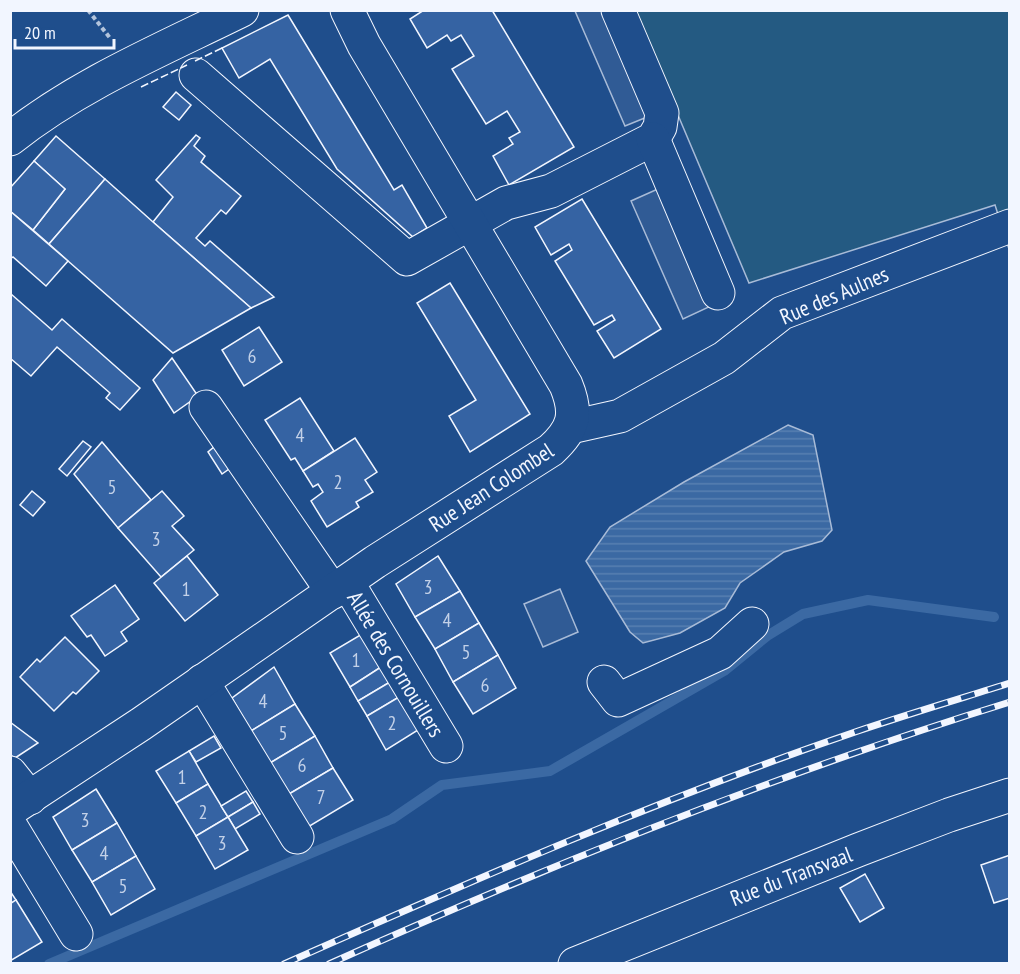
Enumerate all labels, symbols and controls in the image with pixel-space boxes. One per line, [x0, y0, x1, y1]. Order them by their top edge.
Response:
scale bar [15, 12, 114, 50]
text: 20 m [24, 21, 56, 44]
street label: Rue des Aulnes [775, 260, 893, 330]
house number: 6 [248, 343, 257, 369]
house number: 4 [296, 422, 305, 448]
street label: Rue Jean Colombel [423, 436, 559, 538]
house number: 2 [334, 469, 343, 495]
house number: 5 [108, 474, 117, 500]
house number: 3 [152, 526, 161, 552]
house number: 3 [424, 574, 433, 600]
house number: 1 [182, 576, 191, 602]
street label: Allée des Cornouillers [341, 586, 451, 742]
house number: 4 [443, 607, 452, 633]
house number: 5 [462, 639, 471, 665]
house number: 1 [352, 647, 361, 673]
house number: 6 [481, 672, 490, 698]
house number: 4 [259, 688, 268, 714]
house number: 2 [388, 710, 397, 736]
house number: 5 [279, 720, 288, 746]
house number: 6 [298, 752, 307, 778]
house number: 1 [178, 764, 187, 790]
house number: 7 [317, 784, 326, 810]
house number: 2 [199, 799, 208, 825]
house number: 3 [81, 807, 90, 833]
house number: 3 [218, 830, 227, 856]
house number: 4 [100, 840, 109, 866]
street label: Rue du Transvaal [726, 840, 857, 912]
house number: 5 [119, 873, 128, 899]

